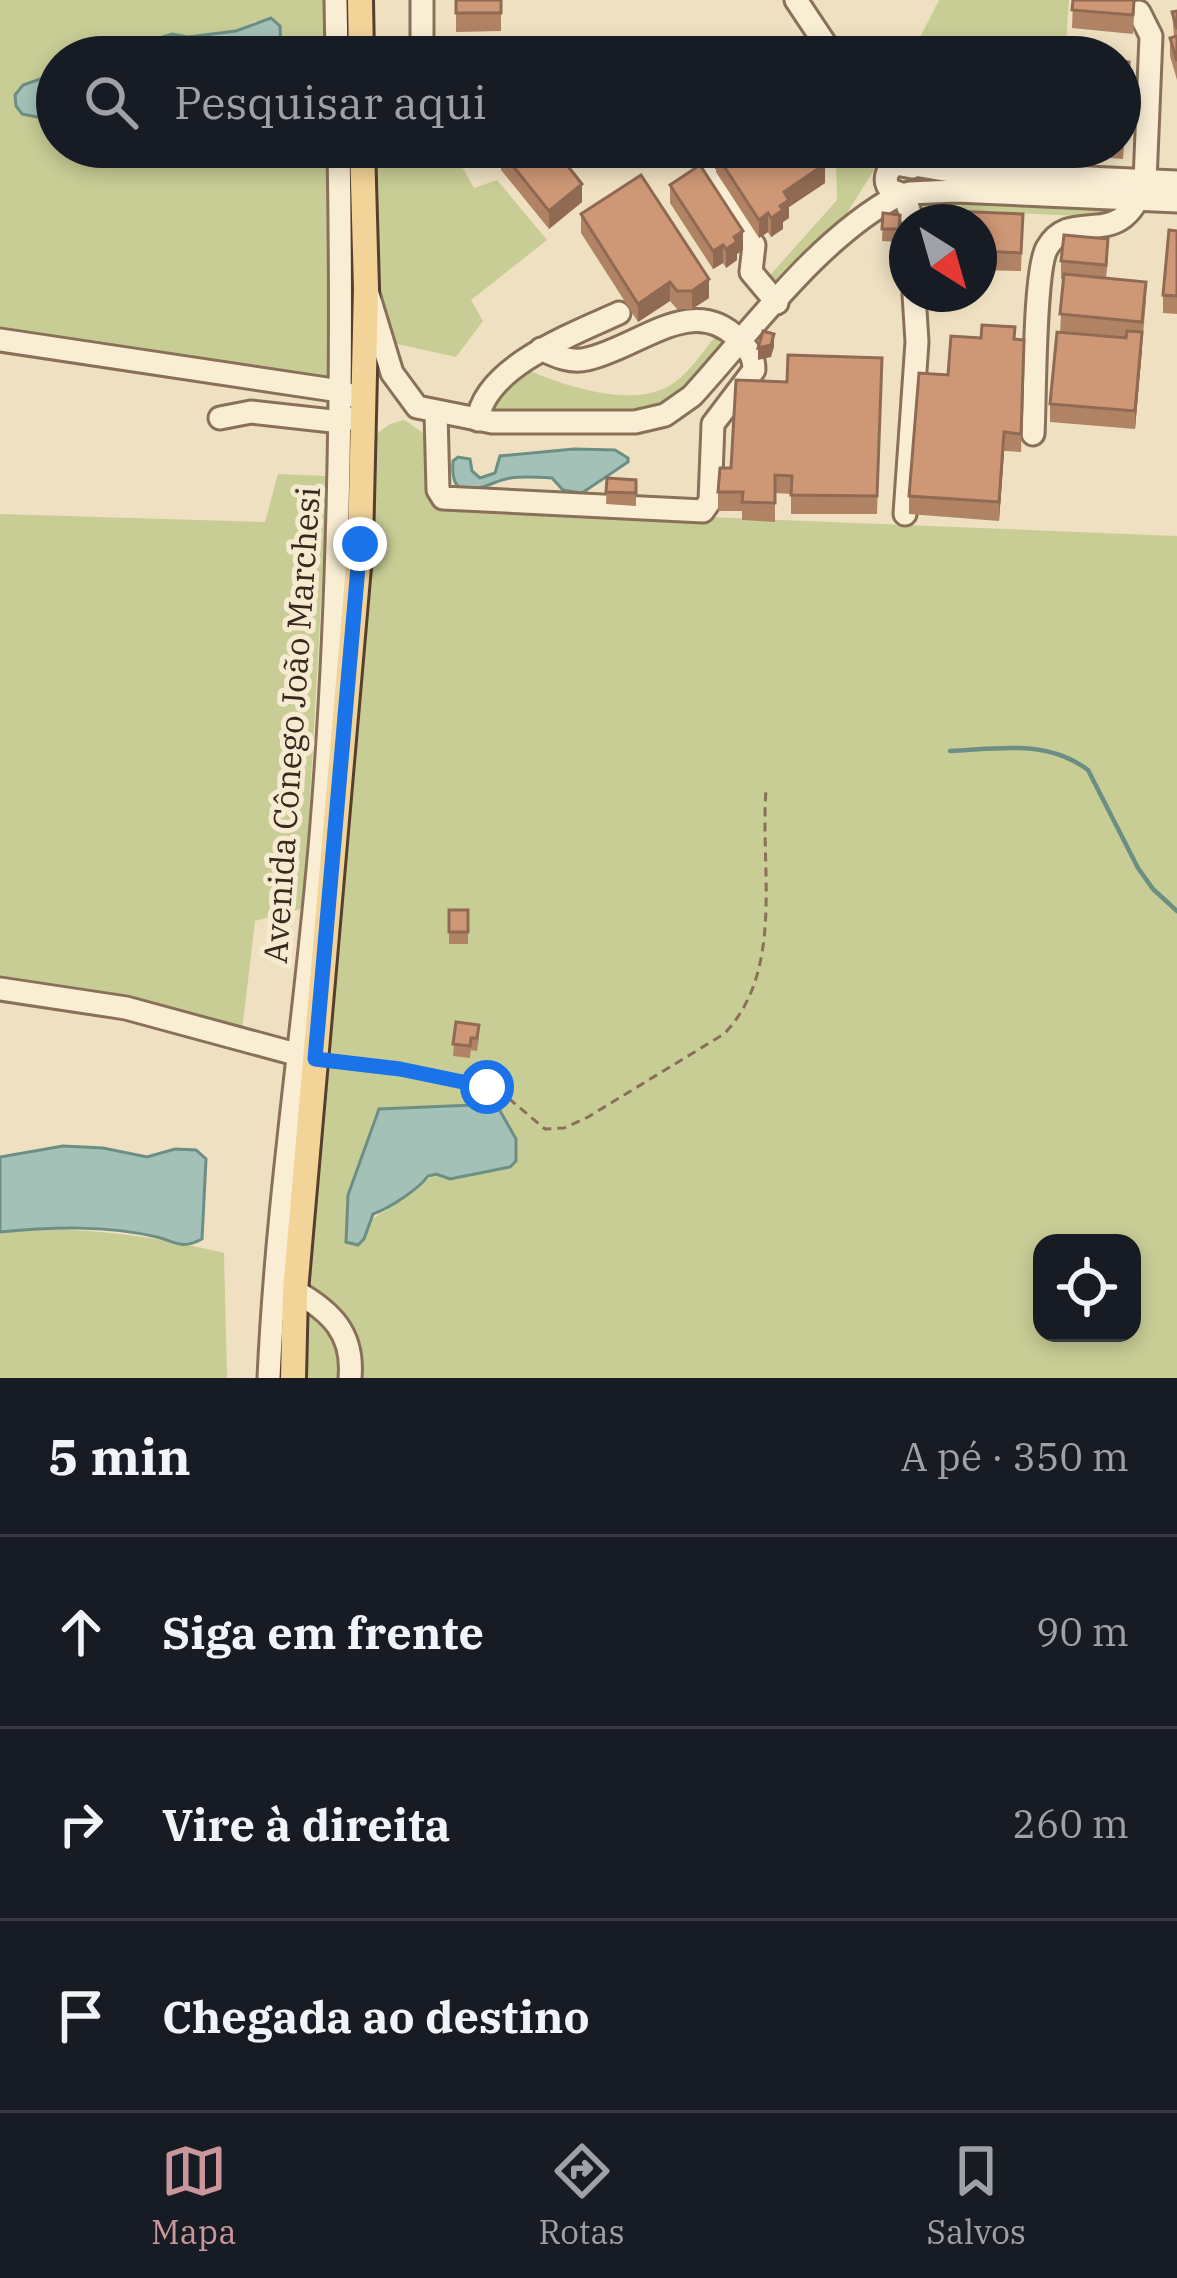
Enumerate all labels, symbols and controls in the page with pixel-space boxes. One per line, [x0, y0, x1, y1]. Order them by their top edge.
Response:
search box [36, 36, 1141, 168]
icon: search [78, 69, 144, 135]
text: Pesquisar aqui [174, 73, 487, 131]
north arrow [889, 204, 997, 312]
street label: Avenida Cônego João Marchesi [253, 485, 329, 965]
route end [333, 517, 387, 571]
route start [460, 1060, 514, 1114]
map controls [1033, 1234, 1141, 1342]
button: locate [1033, 1234, 1141, 1342]
text: 5 min [48, 1423, 191, 1489]
text: A pé · 350 m [901, 1431, 1129, 1482]
icon: ahead [48, 1599, 114, 1665]
text: Siga em frente [162, 1603, 484, 1661]
text: 90 m [1036, 1606, 1129, 1657]
icon: right [48, 1791, 114, 1857]
text: Vire à direita [162, 1795, 450, 1853]
text: 260 m [1013, 1798, 1129, 1849]
icon: arrive [48, 1983, 114, 2049]
text: Chegada ao destino [162, 1987, 590, 2045]
tab: Mapa [151, 2138, 236, 2253]
tab: Rotas [538, 2138, 625, 2253]
tab: Salvos [927, 2138, 1026, 2253]

